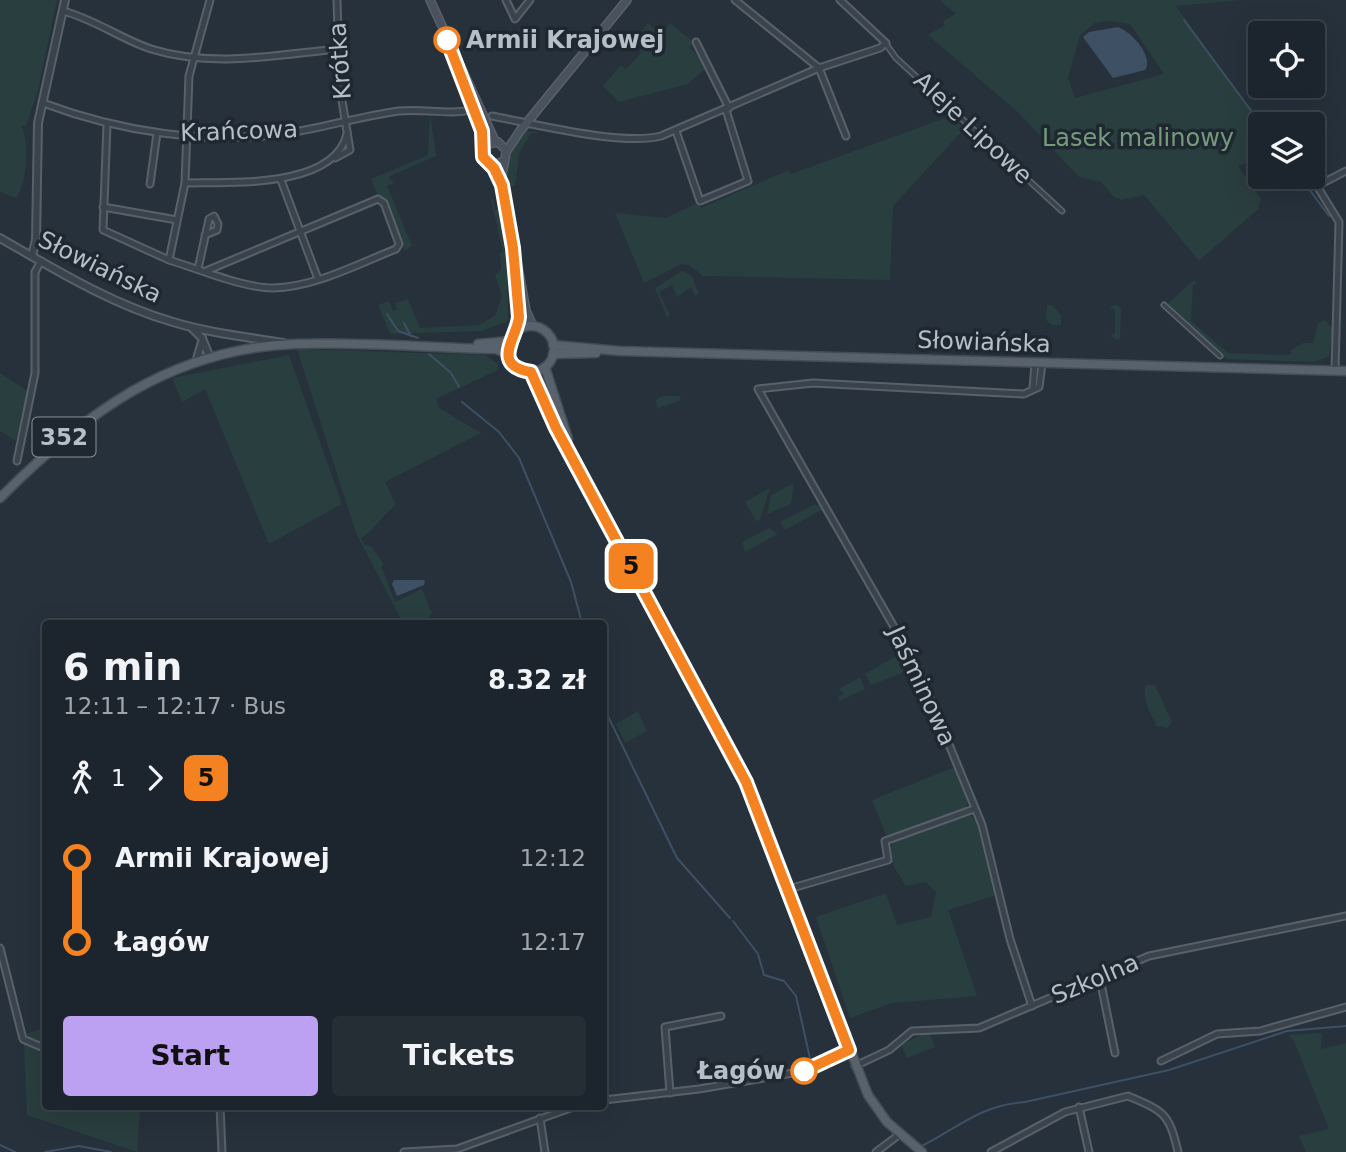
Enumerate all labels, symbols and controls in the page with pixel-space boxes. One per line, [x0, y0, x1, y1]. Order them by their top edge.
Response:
street label: Krótka [323, 21, 357, 101]
map controls [1248, 21, 1325, 189]
button: locate [1248, 21, 1325, 98]
place label: Armii Krajowej [466, 26, 664, 54]
marker: Armii Krajowej [434, 27, 460, 53]
street label: Aleje Lipowe [908, 66, 1038, 190]
button: layers [1248, 112, 1325, 189]
street label: Krańcowa [180, 115, 298, 147]
park label: Lasek malinowy [1042, 124, 1234, 152]
street label: Słowiańska [34, 225, 166, 309]
street label: Słowiańska [917, 326, 1051, 358]
road number: 352 [32, 418, 96, 457]
line badge: 5 [608, 543, 654, 589]
text: 5 [623, 552, 639, 580]
street label: Jaśminowa [881, 620, 962, 750]
text: 6 min [63, 645, 182, 689]
text: 8.32 zł [488, 665, 586, 695]
text: 12:11 – 12:17 · Bus [63, 693, 286, 719]
icon: walk [63, 759, 101, 797]
icon: forward [136, 759, 174, 797]
text: 5 [198, 764, 214, 792]
text: 1 [111, 765, 126, 791]
text: Armii Krajowej [115, 843, 330, 873]
text: 12:12 [520, 845, 586, 871]
text: Łagów [115, 927, 210, 957]
text: 12:17 [520, 929, 586, 955]
street label: Szkolna [1047, 948, 1143, 1010]
button: Start [63, 1016, 318, 1096]
button: Tickets [332, 1016, 586, 1096]
place label: Łagów [696, 1057, 785, 1085]
marker: Łagów [791, 1058, 817, 1084]

